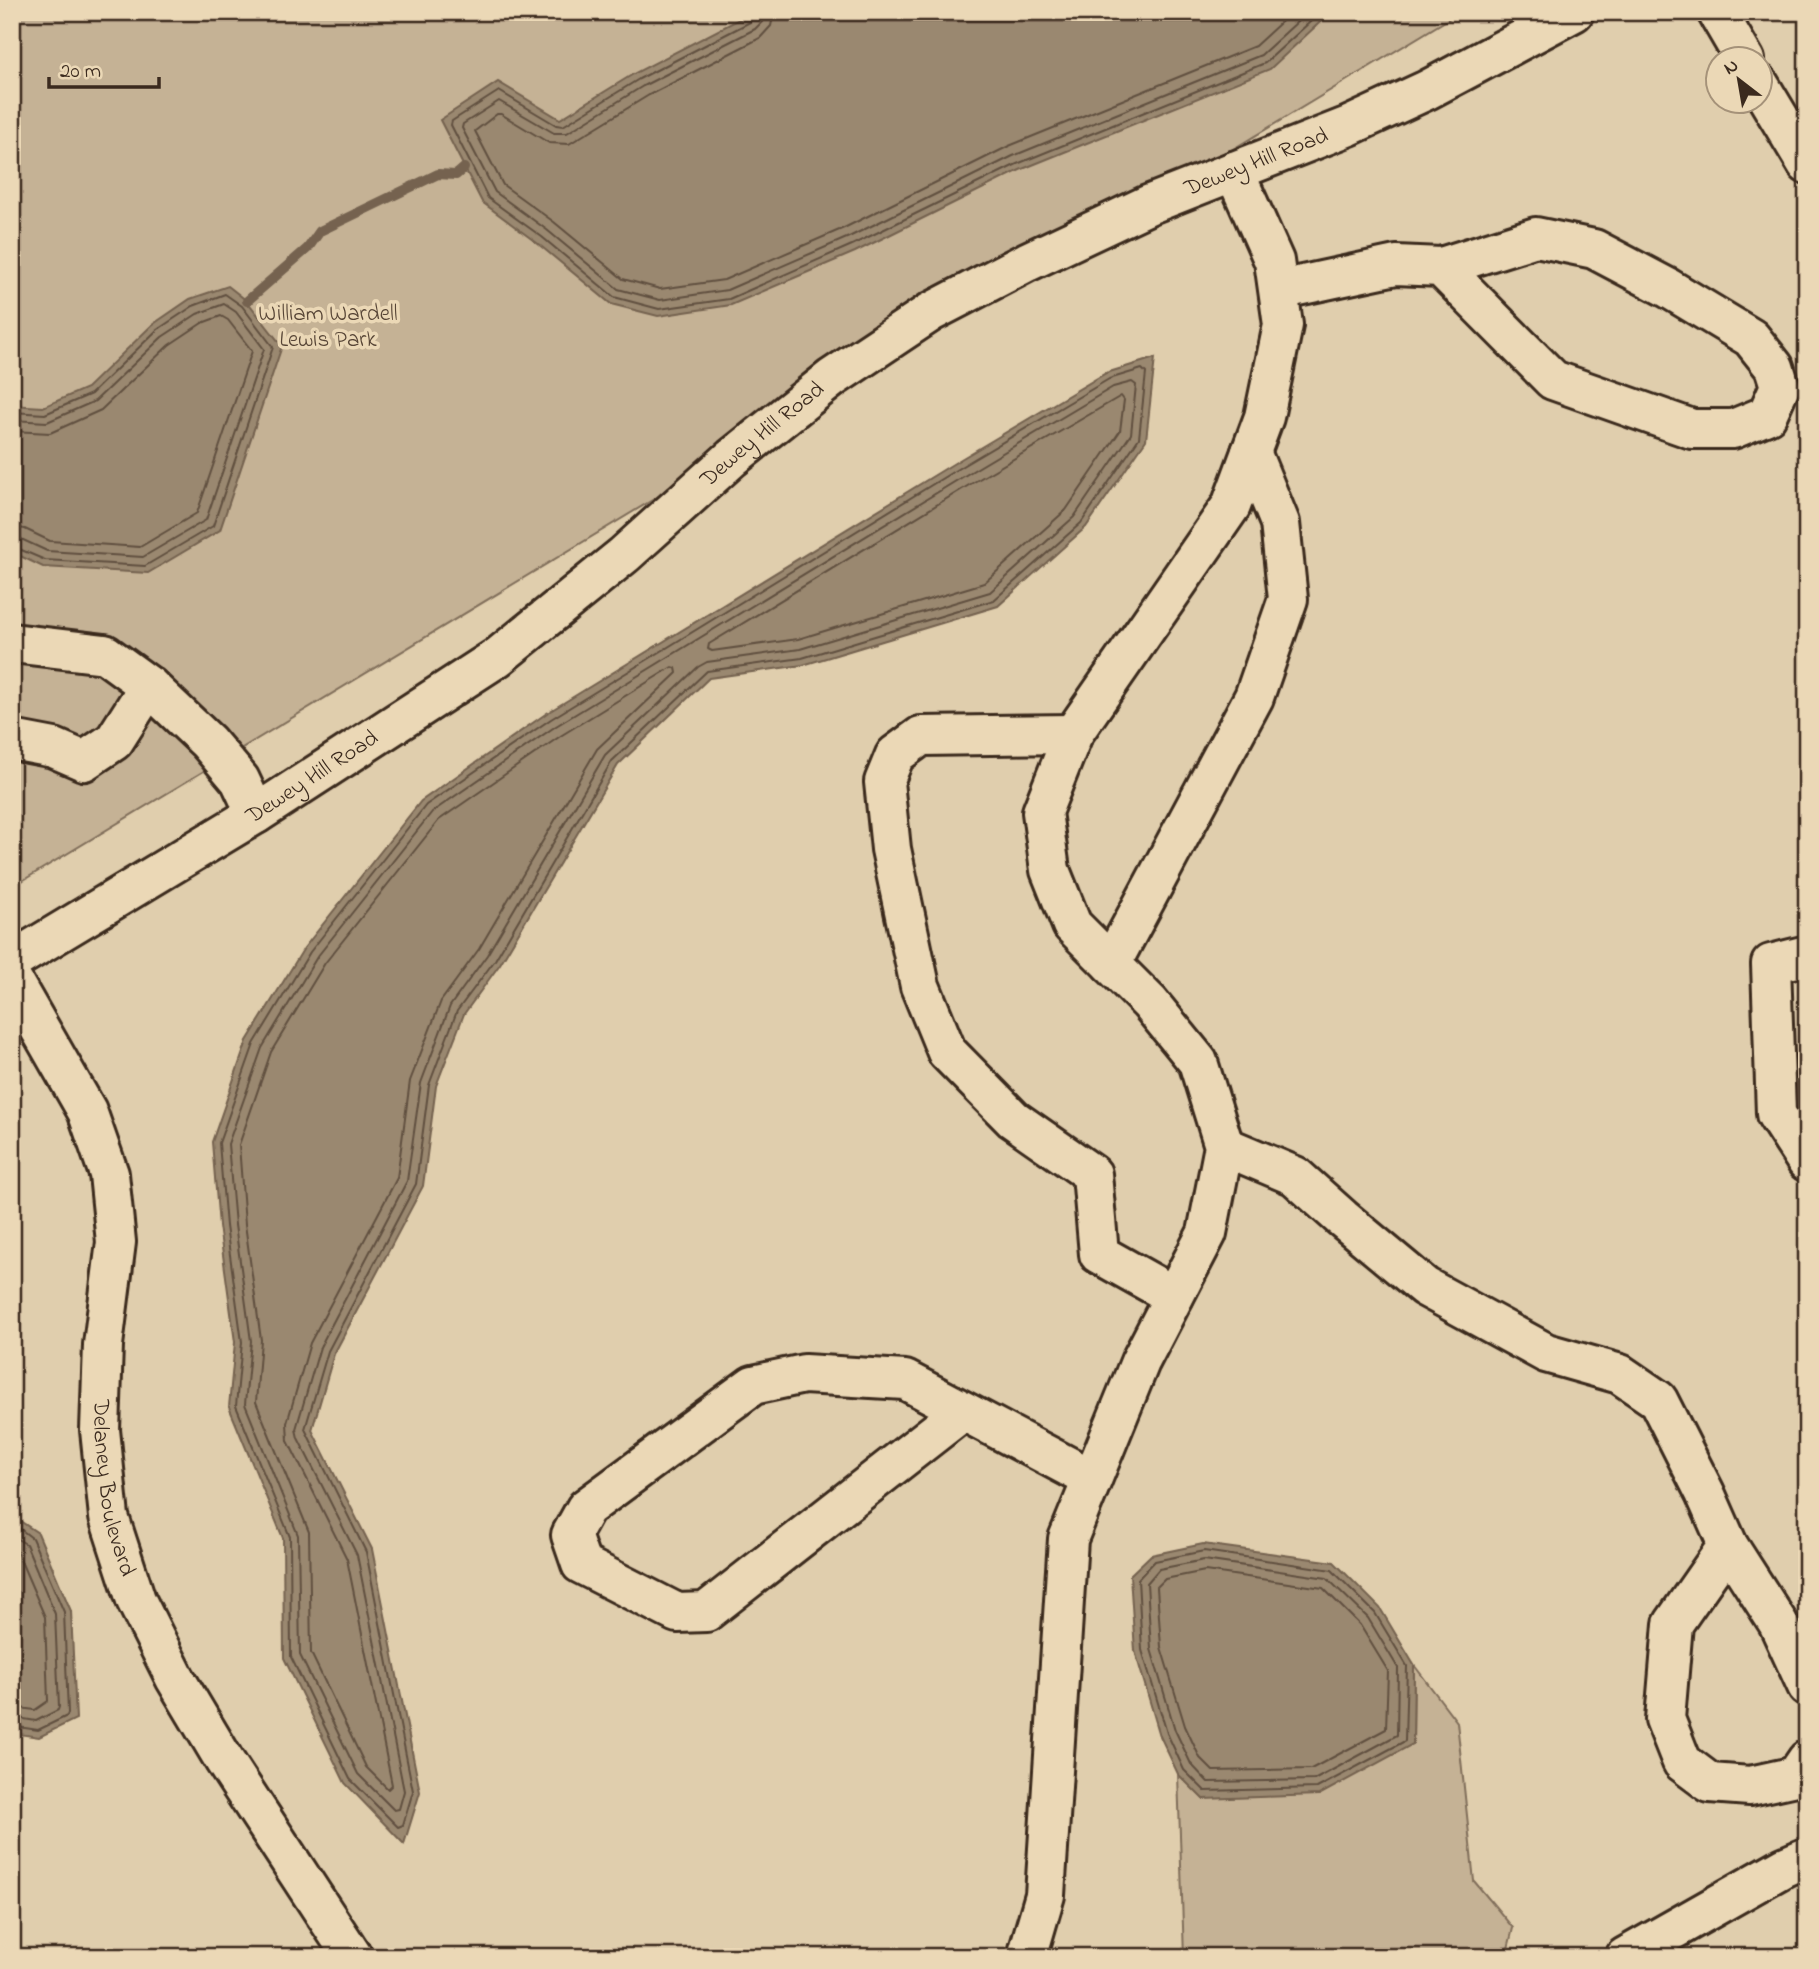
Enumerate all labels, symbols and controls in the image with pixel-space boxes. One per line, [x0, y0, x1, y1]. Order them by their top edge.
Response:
scale bar [49, 46, 159, 90]
north arrow [1703, 46, 1773, 116]
text: N [1719, 53, 1744, 82]
text: 20 m [60, 57, 101, 87]
street label: Dewey Hill Road [1178, 119, 1333, 206]
park label: William Wardell Lewis Park [258, 298, 398, 357]
street label: Dewey Hill Road [692, 374, 832, 496]
street label: Dewey Hill Road [239, 722, 385, 833]
street label: Delaney Boulevard [84, 1398, 144, 1581]

